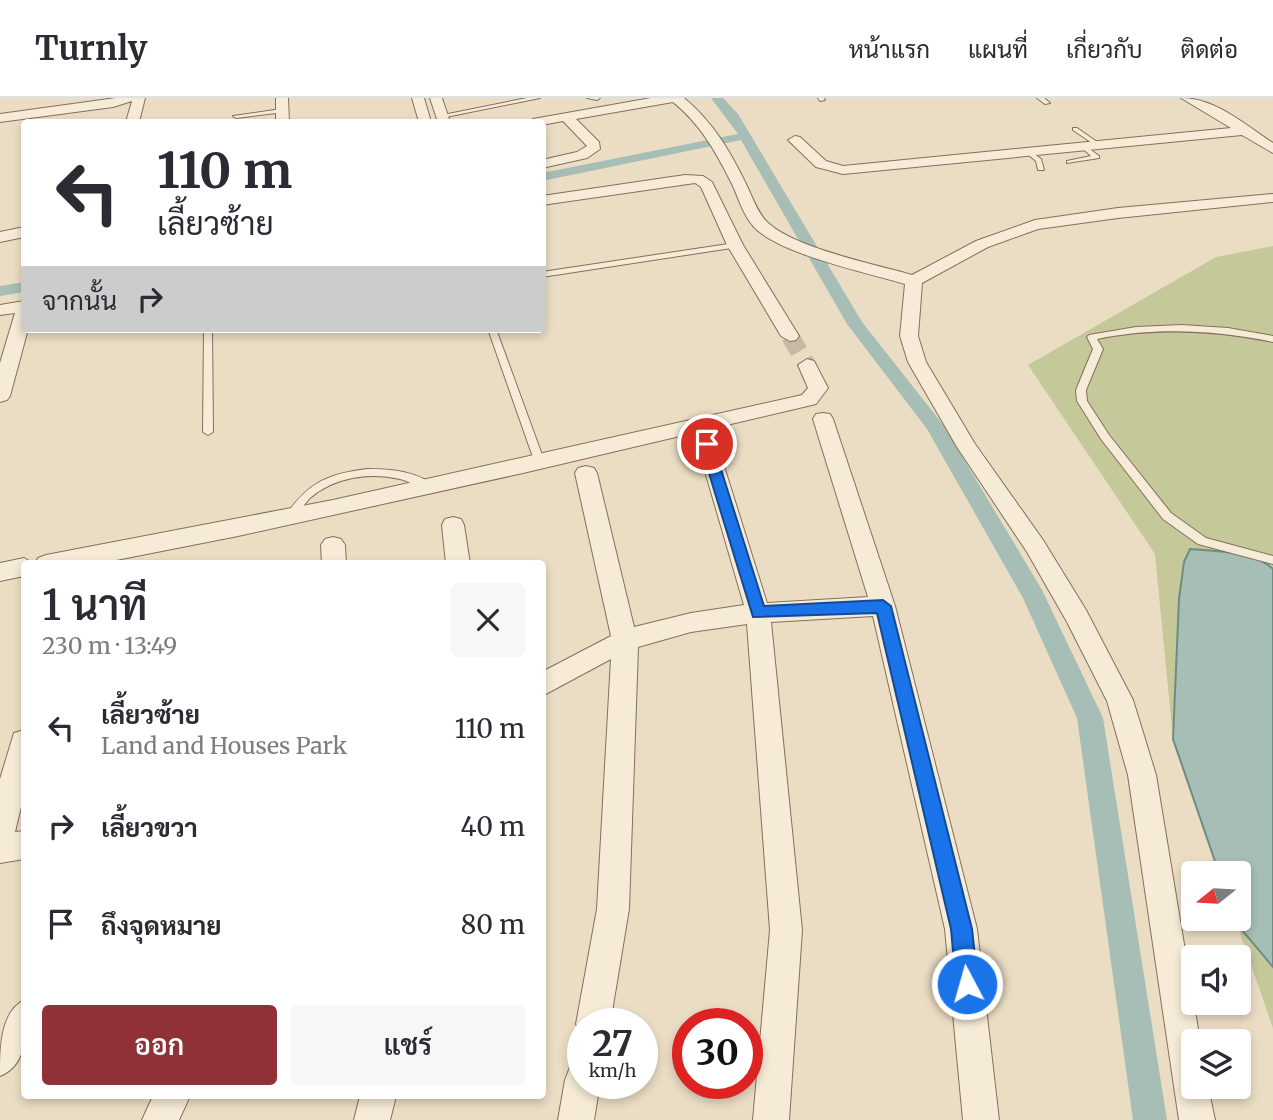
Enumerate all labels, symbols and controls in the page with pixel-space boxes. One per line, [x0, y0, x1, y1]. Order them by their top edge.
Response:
text: Turnly [35, 28, 147, 69]
text: หน้าแรก [849, 34, 930, 65]
text: แผนที่ [968, 34, 1028, 65]
text: เกี่ยวกับ [1066, 34, 1143, 65]
text: ติดต่อ [1181, 34, 1238, 65]
text: 110 m [157, 140, 292, 201]
icon: left [42, 147, 133, 238]
text: เลี้ยวซ้าย [157, 204, 274, 244]
icon: right [131, 280, 169, 318]
text: จากนั้น [42, 284, 117, 317]
pin [677, 414, 737, 474]
icon: arrive [688, 425, 726, 463]
text: 1 นาที [42, 579, 148, 631]
button: close [451, 583, 525, 657]
text: 230 m · 13:49 [42, 631, 177, 660]
text: เลี้ยวซ้าย [101, 698, 200, 731]
icon: left [42, 709, 80, 747]
text: 110 m [455, 712, 525, 745]
text: Land and Houses Park [101, 731, 347, 760]
icon: right [42, 807, 80, 845]
text: 40 m [461, 810, 525, 843]
text: เลี้ยวขวา [101, 811, 198, 844]
north arrow [1181, 861, 1251, 931]
map controls [1181, 861, 1251, 1099]
icon: arrive [42, 905, 80, 943]
text: 80 m [461, 908, 525, 941]
text: ถึงจุดหมาย [101, 909, 222, 942]
button: sound [1181, 945, 1251, 1015]
position arrow [930, 947, 1004, 1021]
button: ออก [42, 1005, 277, 1085]
button: แชร์ [291, 1005, 525, 1085]
speed limit sign: 30 [672, 1008, 763, 1099]
text: 27 [592, 1022, 633, 1066]
button: layers [1181, 1029, 1251, 1099]
text: km/h [589, 1059, 636, 1082]

